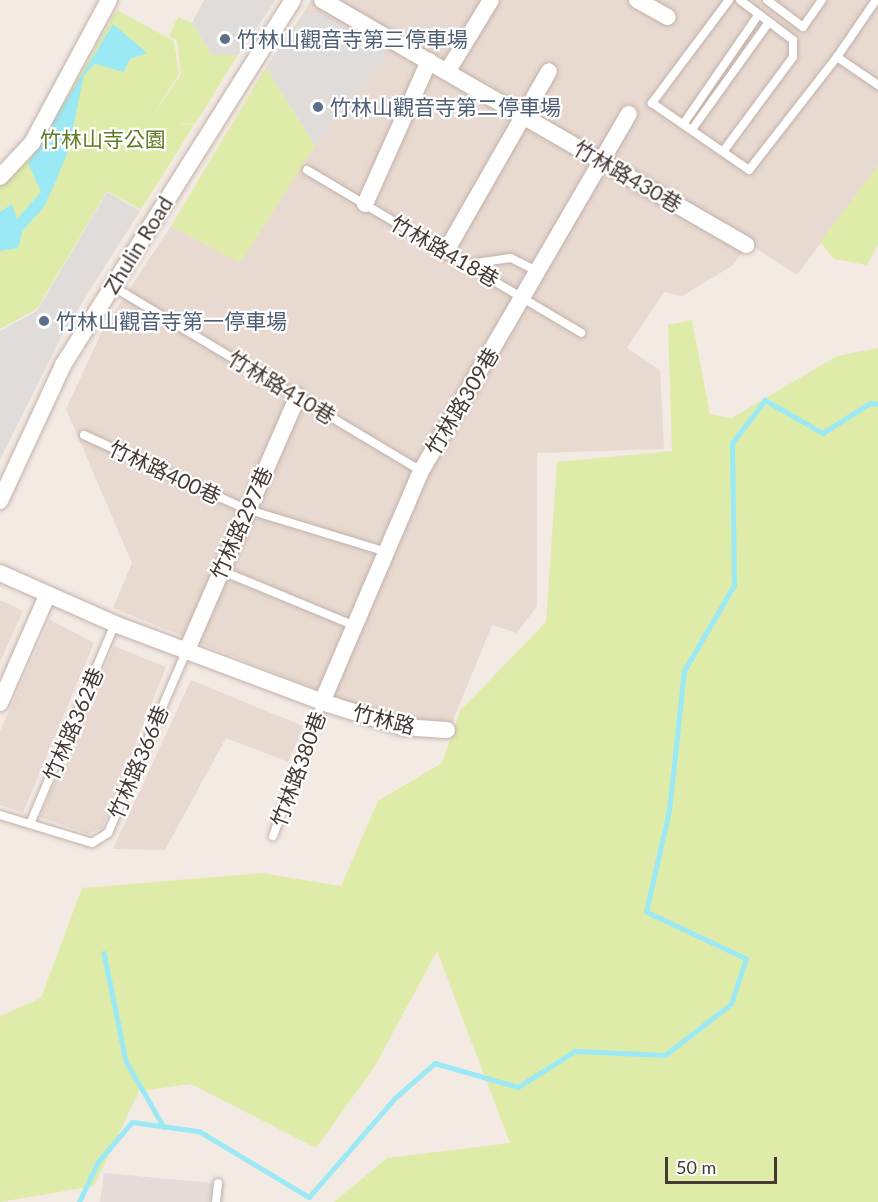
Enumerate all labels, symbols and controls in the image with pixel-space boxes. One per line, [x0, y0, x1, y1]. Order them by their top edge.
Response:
place label: 竹林山觀音寺第三停車場 [237, 26, 468, 52]
marker: 竹林山觀音寺第三停車場 [218, 32, 232, 46]
place label: 竹林山觀音寺第二停車場 [330, 94, 561, 120]
marker: 竹林山觀音寺第二停車場 [311, 100, 325, 114]
park label: 竹林山寺公園 [40, 126, 166, 152]
street label: 竹林路430巷 [570, 135, 686, 217]
street label: Zhulin Road [98, 192, 178, 298]
street label: 竹林路418巷 [387, 210, 503, 292]
place label: 竹林山觀音寺第一停車場 [56, 308, 287, 334]
marker: 竹林山觀音寺第一停車場 [37, 314, 51, 328]
street label: 竹林路309巷 [420, 343, 504, 459]
street label: 竹林路410巷 [224, 345, 340, 429]
street label: 竹林路400巷 [105, 435, 225, 509]
street label: 竹林路297巷 [205, 463, 277, 583]
street label: 竹林路362巷 [38, 664, 108, 784]
street label: 竹林路 [350, 699, 418, 739]
street label: 竹林路366巷 [103, 702, 173, 822]
street label: 竹林路380巷 [266, 708, 330, 830]
scale bar [668, 1145, 780, 1183]
text: 50 m [676, 1156, 716, 1178]

